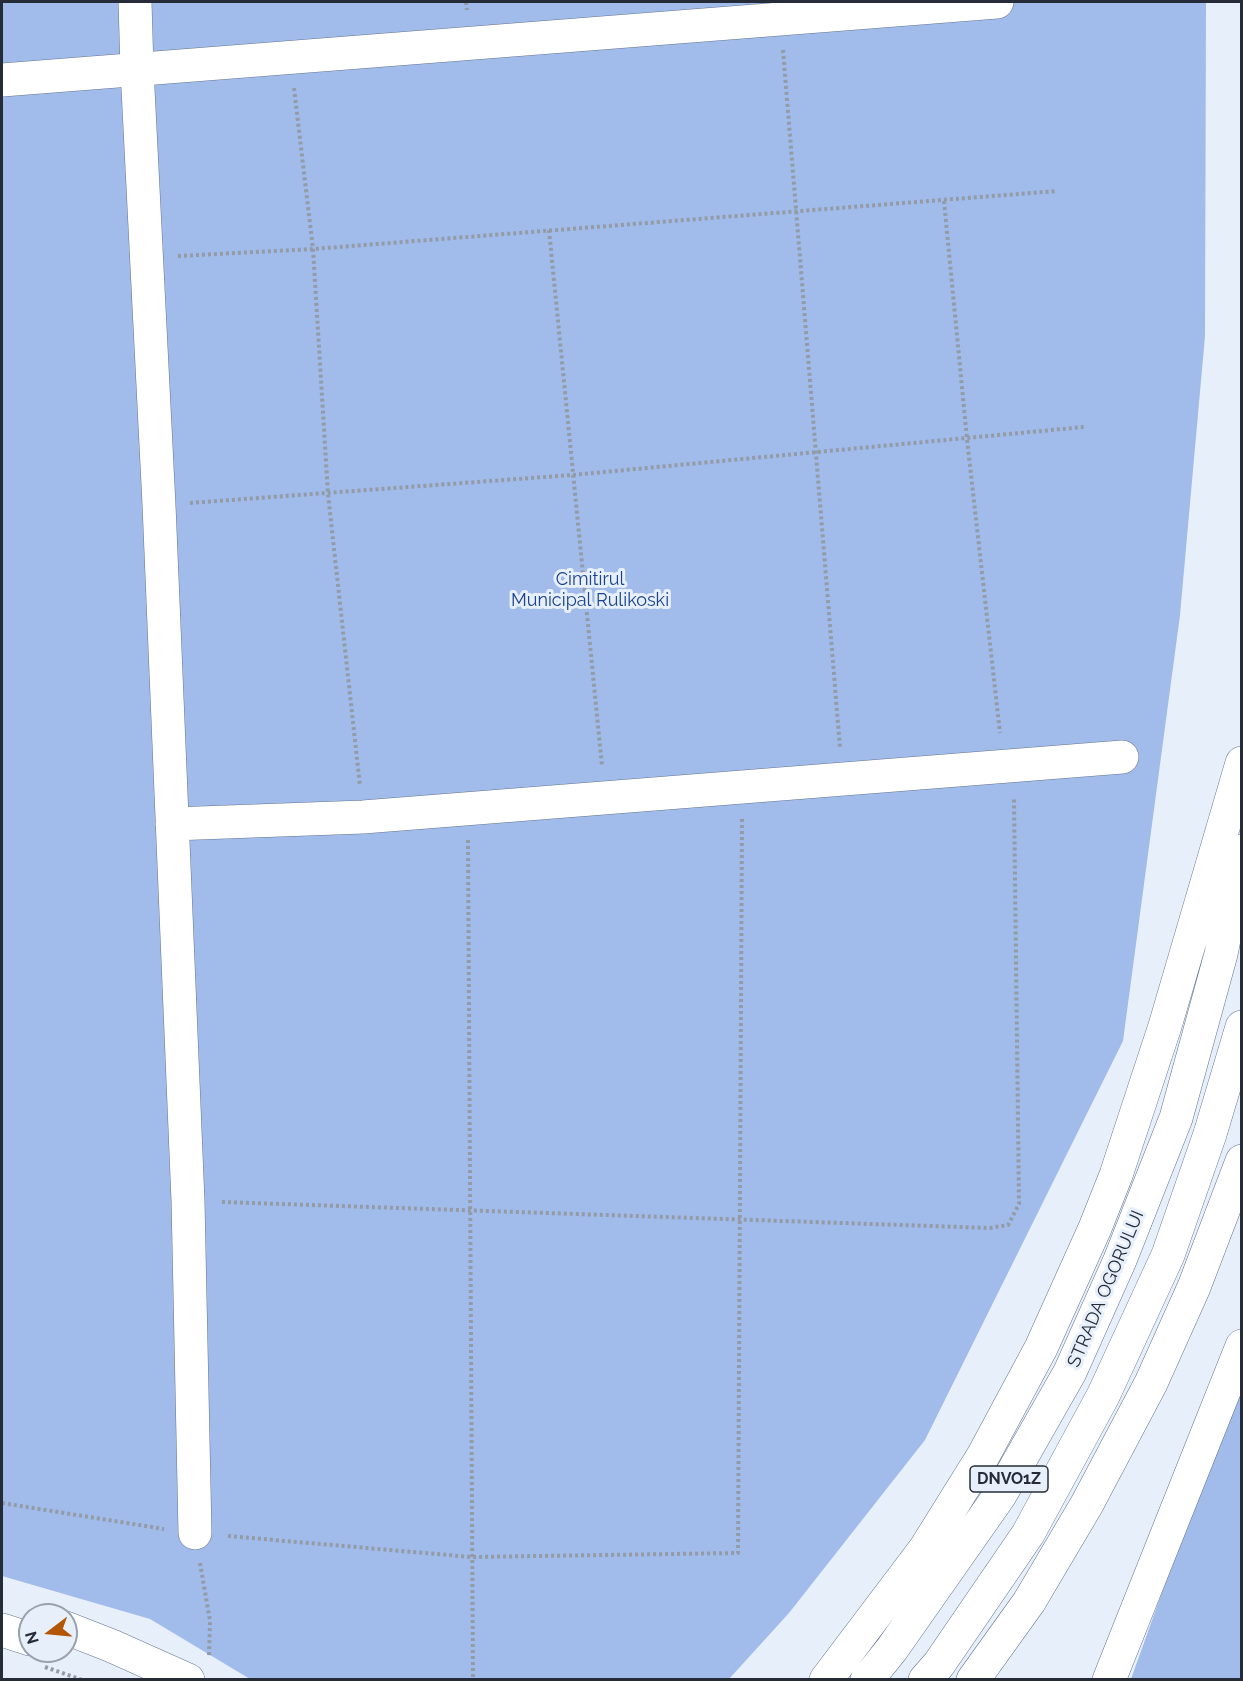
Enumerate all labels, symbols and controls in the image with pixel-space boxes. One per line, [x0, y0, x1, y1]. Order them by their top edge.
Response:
park label: Cimitirul Municipal Rulikoski [511, 569, 669, 612]
street label: STRADA OGORULUI [1063, 1207, 1149, 1371]
road number: DNVO1Z [970, 1466, 1048, 1492]
north arrow [18, 1603, 78, 1663]
text: N [21, 1629, 43, 1646]

